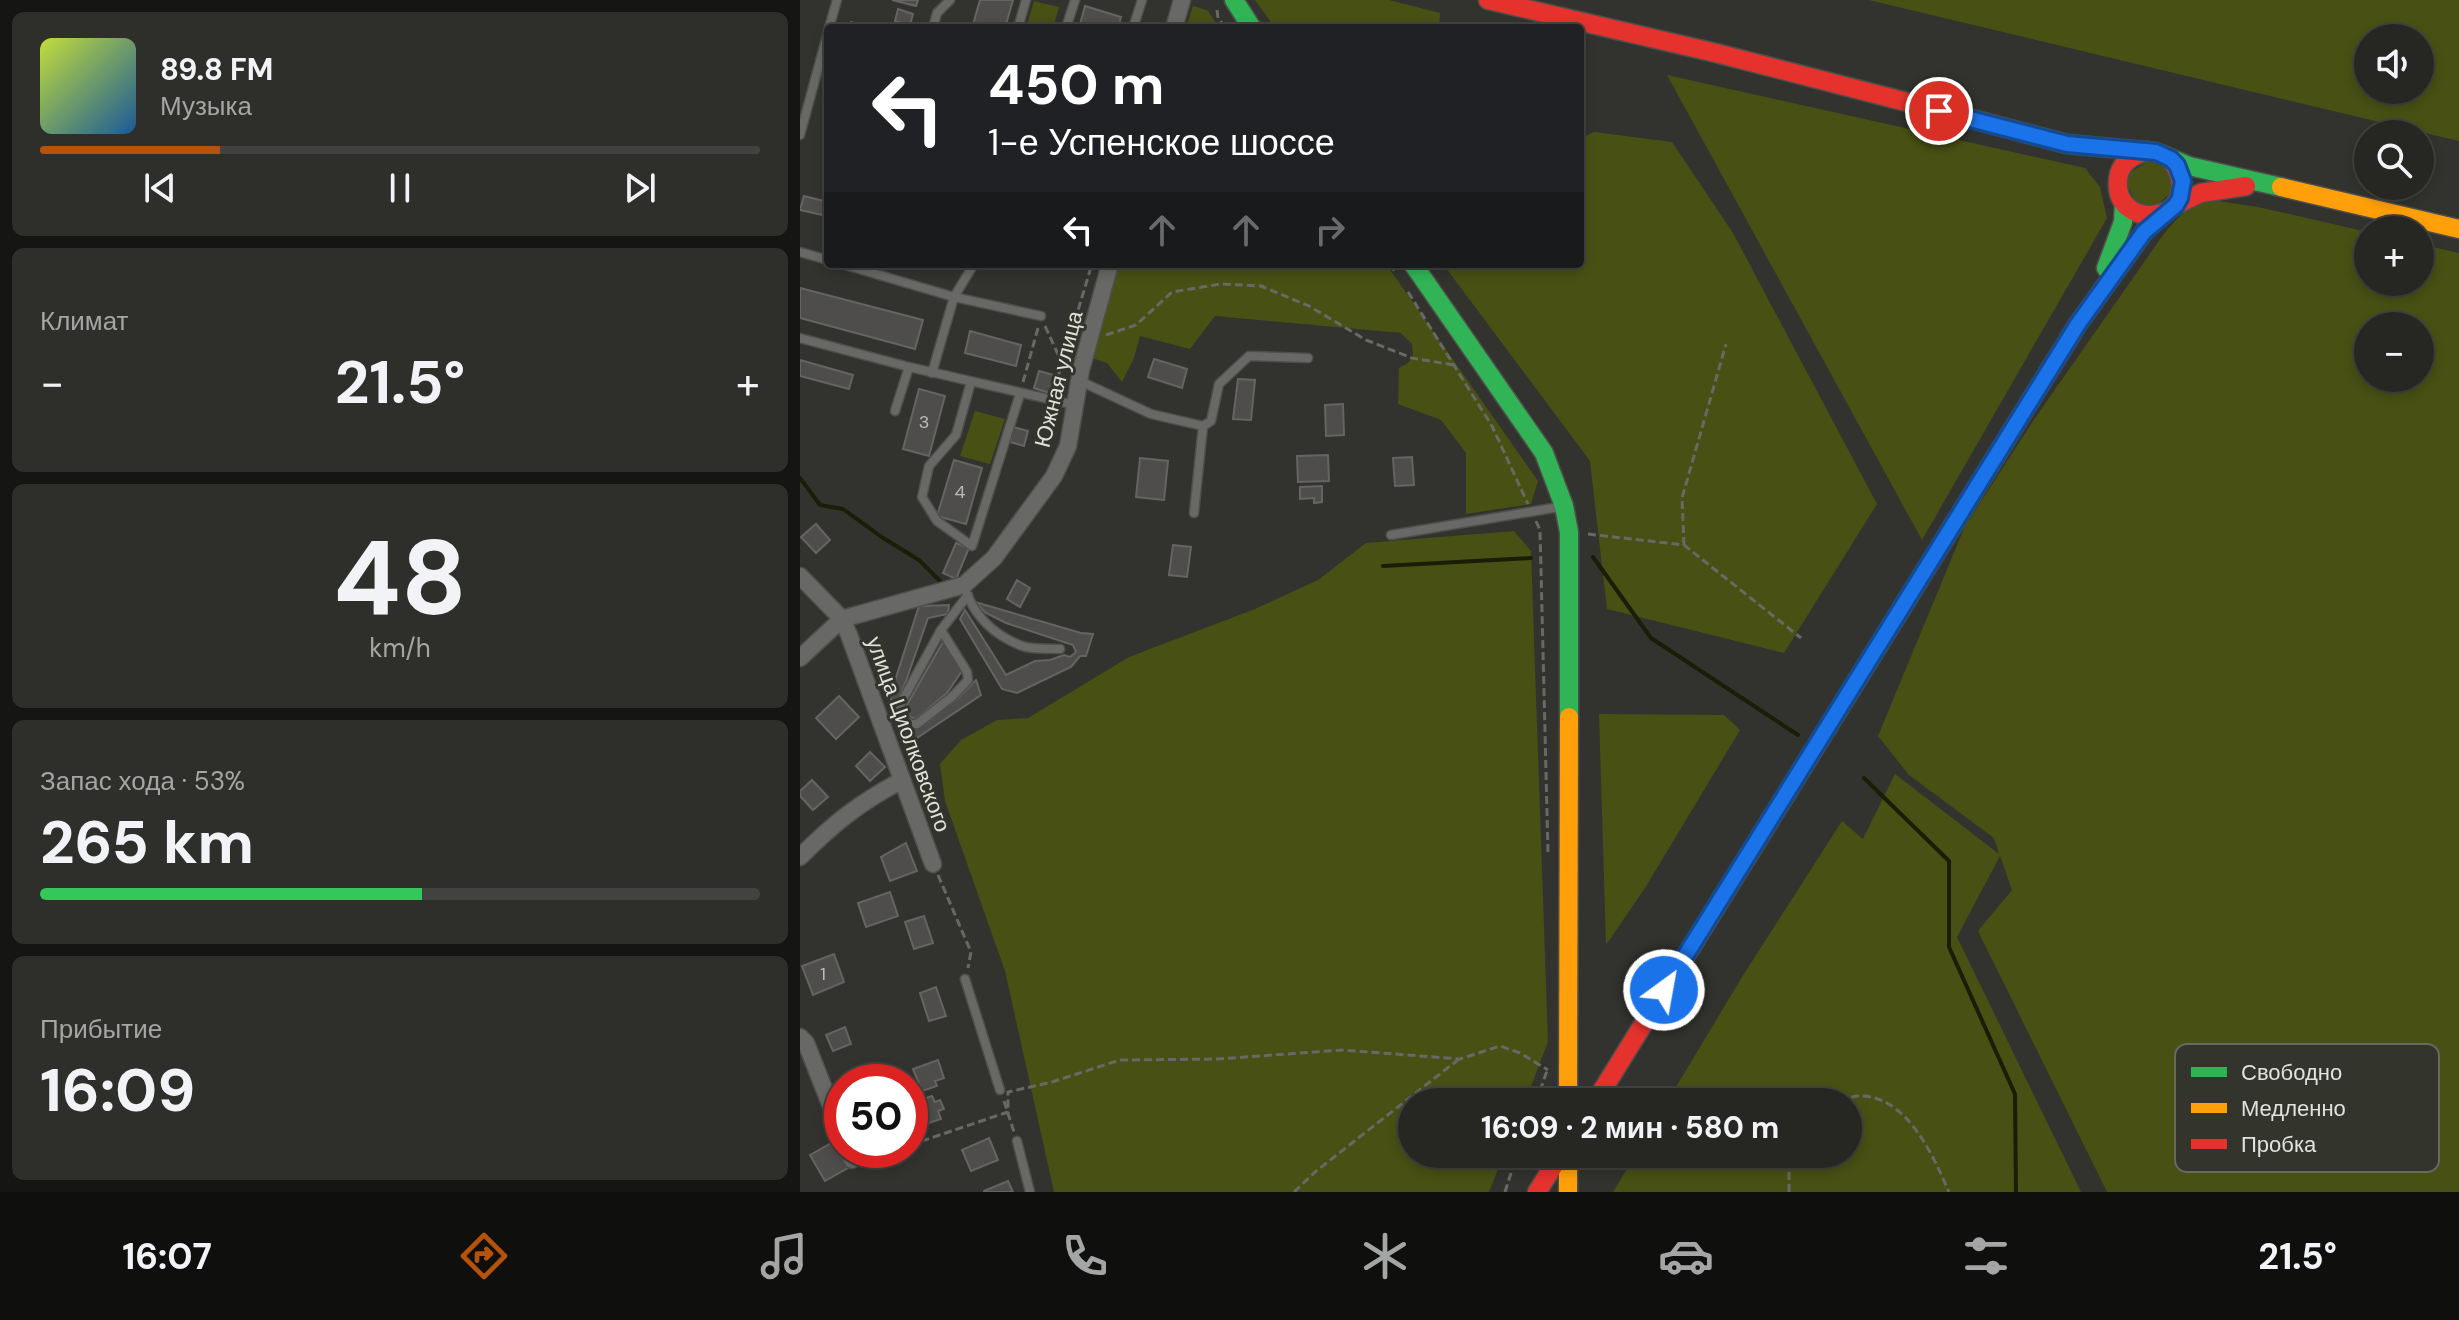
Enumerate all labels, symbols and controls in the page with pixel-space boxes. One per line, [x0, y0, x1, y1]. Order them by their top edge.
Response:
map controls [2354, 24, 2434, 392]
button: sound [2354, 24, 2434, 104]
text: 450 m [988, 48, 1165, 121]
text: 89.8 FM [160, 50, 273, 89]
icon: left [856, 56, 960, 160]
pin [1905, 77, 1973, 145]
text: Музыка [160, 89, 252, 123]
icon: arrive [1917, 89, 1961, 133]
text: 1-е Успенское шоссе [988, 119, 1335, 166]
button: search [2354, 120, 2434, 200]
icon: previous [138, 166, 182, 210]
icon: pause [378, 166, 422, 210]
icon: next [618, 166, 662, 210]
icon: left [1056, 208, 1100, 252]
icon: ahead [1140, 208, 1184, 252]
icon: ahead [1224, 208, 1268, 252]
icon: right [1308, 208, 1352, 252]
button: + [2354, 216, 2434, 296]
text: Климат [40, 304, 129, 338]
street label: Южная улица [1028, 307, 1090, 450]
button: − [2354, 312, 2434, 392]
text: 21.5° [335, 343, 465, 422]
text: − [40, 354, 64, 412]
text: + [736, 354, 760, 412]
house number: 3 [919, 410, 929, 434]
house number: 4 [955, 480, 966, 504]
text: 48 [333, 511, 467, 646]
text: km/h [369, 631, 431, 665]
street label: улица Циолковского [860, 632, 957, 836]
text: Запас хода · 53% [40, 764, 245, 798]
text: 265 km [40, 803, 254, 882]
position arrow [1622, 948, 1706, 1032]
house number: 1 [820, 962, 826, 986]
text: Прибытие [40, 1012, 162, 1046]
legend [2175, 1044, 2439, 1172]
text: 16:09 [40, 1051, 195, 1130]
text: Свободно [2241, 1058, 2342, 1087]
speed limit sign: 50 [824, 1064, 928, 1168]
text: Медленно [2241, 1094, 2346, 1123]
text: 16:09 · 2 мин · 580 m [1481, 1108, 1779, 1147]
text: Пробка [2241, 1130, 2317, 1159]
icon: directions [456, 1228, 512, 1284]
icon: music [756, 1228, 812, 1284]
icon: phone [1057, 1228, 1113, 1284]
icon: climate [1357, 1228, 1413, 1284]
icon: car [1658, 1228, 1714, 1284]
icon: filters [1958, 1228, 2014, 1284]
text: 16:07 [122, 1233, 212, 1280]
text: 21.5° [2258, 1233, 2337, 1280]

